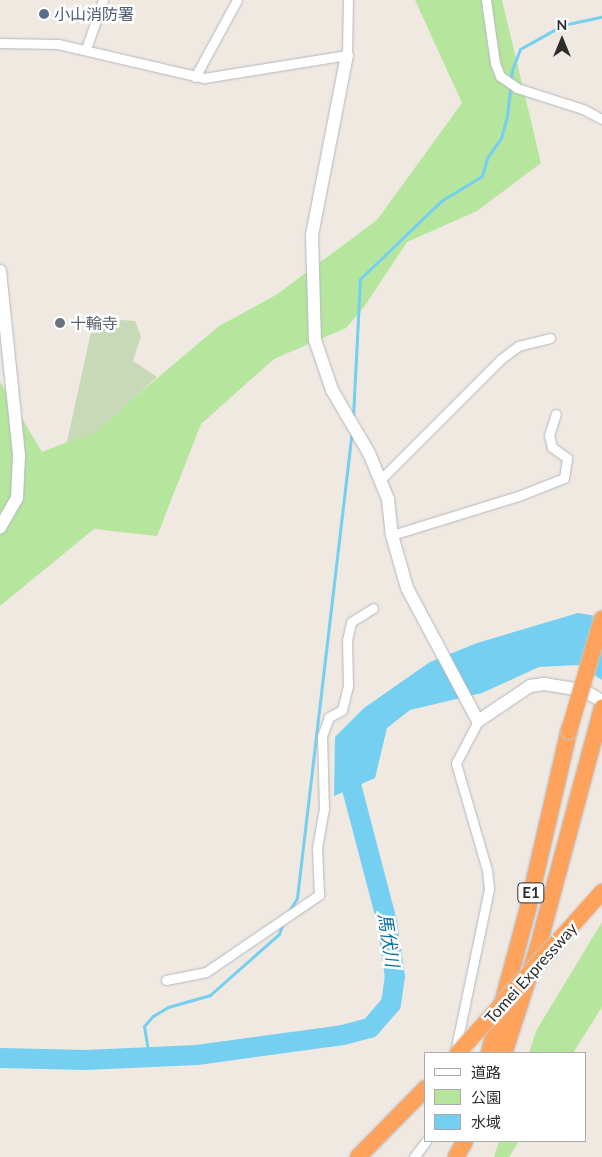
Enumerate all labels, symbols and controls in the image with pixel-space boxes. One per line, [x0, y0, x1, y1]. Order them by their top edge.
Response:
place label: 小山消防署 [54, 4, 134, 24]
marker: 小山消防署 [38, 8, 50, 20]
north arrow [537, 15, 587, 65]
text: N [557, 16, 567, 33]
place label: 十輪寺 [70, 313, 118, 333]
marker: 十輪寺 [54, 317, 66, 329]
road number: E1 [517, 880, 545, 906]
water label: 馬伏川 [374, 912, 404, 968]
street label: Tomei Expressway [481, 919, 581, 1027]
legend [424, 1052, 587, 1142]
text: 道路 [471, 1063, 501, 1081]
text: 公園 [471, 1088, 501, 1106]
text: 水域 [471, 1113, 501, 1131]

